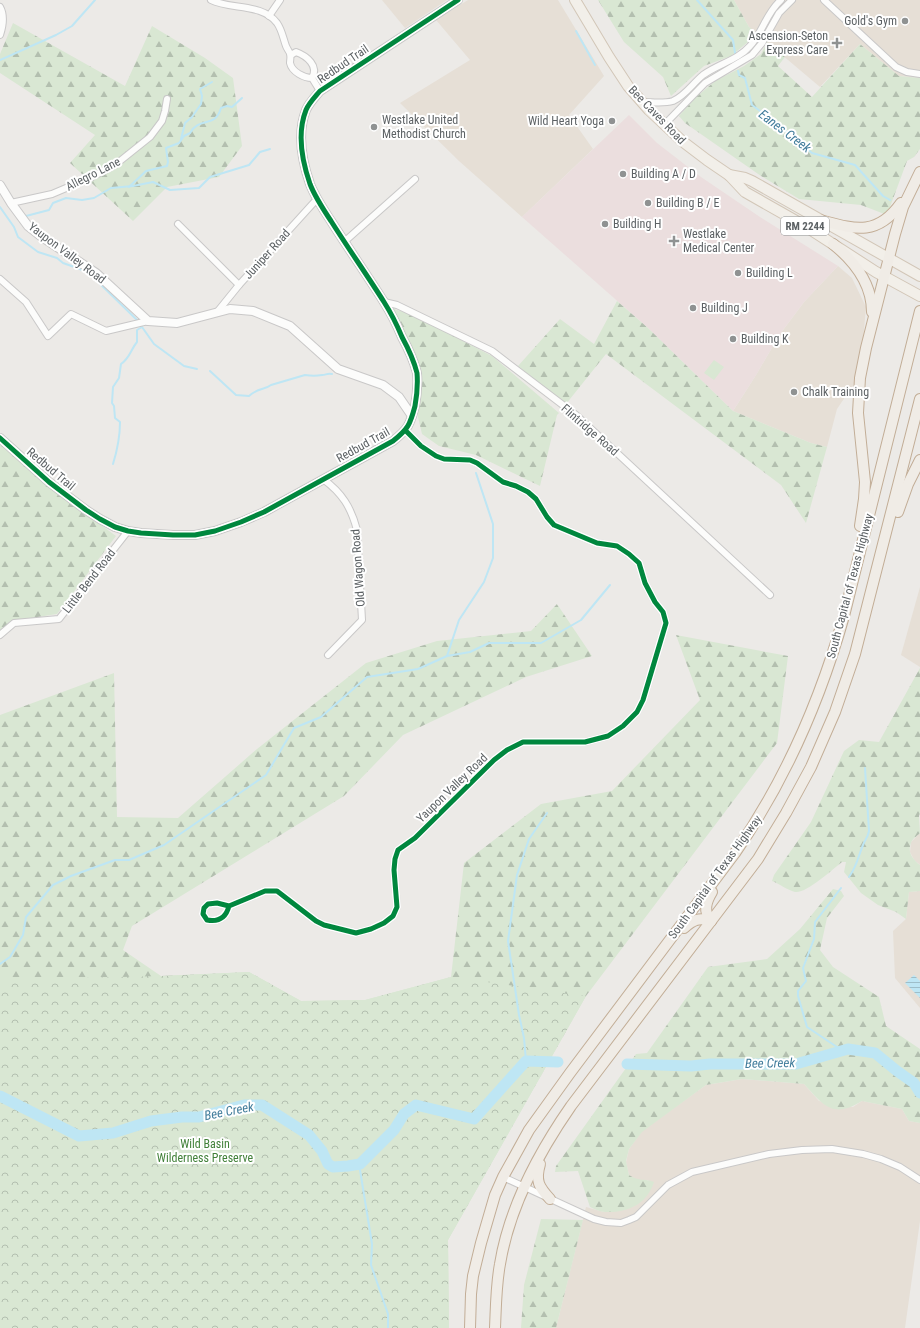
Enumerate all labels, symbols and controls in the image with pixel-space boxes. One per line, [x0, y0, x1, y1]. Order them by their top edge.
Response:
place label: Gold's Gym [844, 14, 897, 28]
marker: Gold's Gym [900, 16, 910, 26]
place label: Ascension-Seton Express Care [748, 29, 828, 57]
marker: Ascension-Seton Express Care [831, 37, 843, 49]
street label: Redbud Trail [315, 42, 371, 86]
street label: Bee Caves Road [626, 83, 688, 147]
water label: Eanes Creek [756, 107, 814, 156]
place label: Westlake United Methodist Church [382, 113, 466, 141]
place label: Wild Heart Yoga [528, 114, 604, 128]
marker: Wild Heart Yoga [607, 116, 617, 126]
marker: Westlake United Methodist Church [369, 122, 379, 132]
street label: Allegro Lane [63, 154, 123, 194]
place label: Building A / D [631, 167, 696, 181]
marker: Building A / D [618, 169, 628, 179]
place label: Building B / E [656, 196, 720, 210]
marker: Building B / E [643, 198, 653, 208]
place label: Building H [613, 217, 662, 231]
road number: RM 2244 [781, 217, 829, 235]
street label: Yaupon Valley Road [26, 219, 108, 287]
marker: Building H [600, 219, 610, 229]
street label: Juniper Road [241, 226, 293, 282]
place label: Westlake Medical Center [683, 227, 755, 255]
marker: Westlake Medical Center [668, 235, 680, 247]
place label: Building L [746, 266, 793, 280]
marker: Building L [733, 268, 743, 278]
place label: Building J [701, 301, 748, 315]
marker: Building J [688, 303, 698, 313]
place label: Building K [741, 332, 789, 346]
marker: Building K [728, 334, 738, 344]
place label: Chalk Training [802, 385, 869, 399]
marker: Chalk Training [789, 387, 799, 397]
street label: Flintridge Road [558, 401, 622, 459]
street label: Redbud Trail [334, 425, 392, 465]
street label: Redbud Trail [24, 445, 78, 493]
street label: South Capital of Texas Highway [824, 512, 876, 660]
street label: Old Wagon Road [348, 529, 368, 607]
street label: Little Bend Road [60, 546, 118, 616]
street label: Yaupon Valley Road [414, 751, 490, 825]
street label: South Capital of Texas Highway [665, 812, 765, 942]
water label: Bee Creek [745, 1055, 795, 1071]
water label: Bee Creek [203, 1099, 255, 1123]
park label: Wild Basin Wilderness Preserve [157, 1137, 254, 1165]

